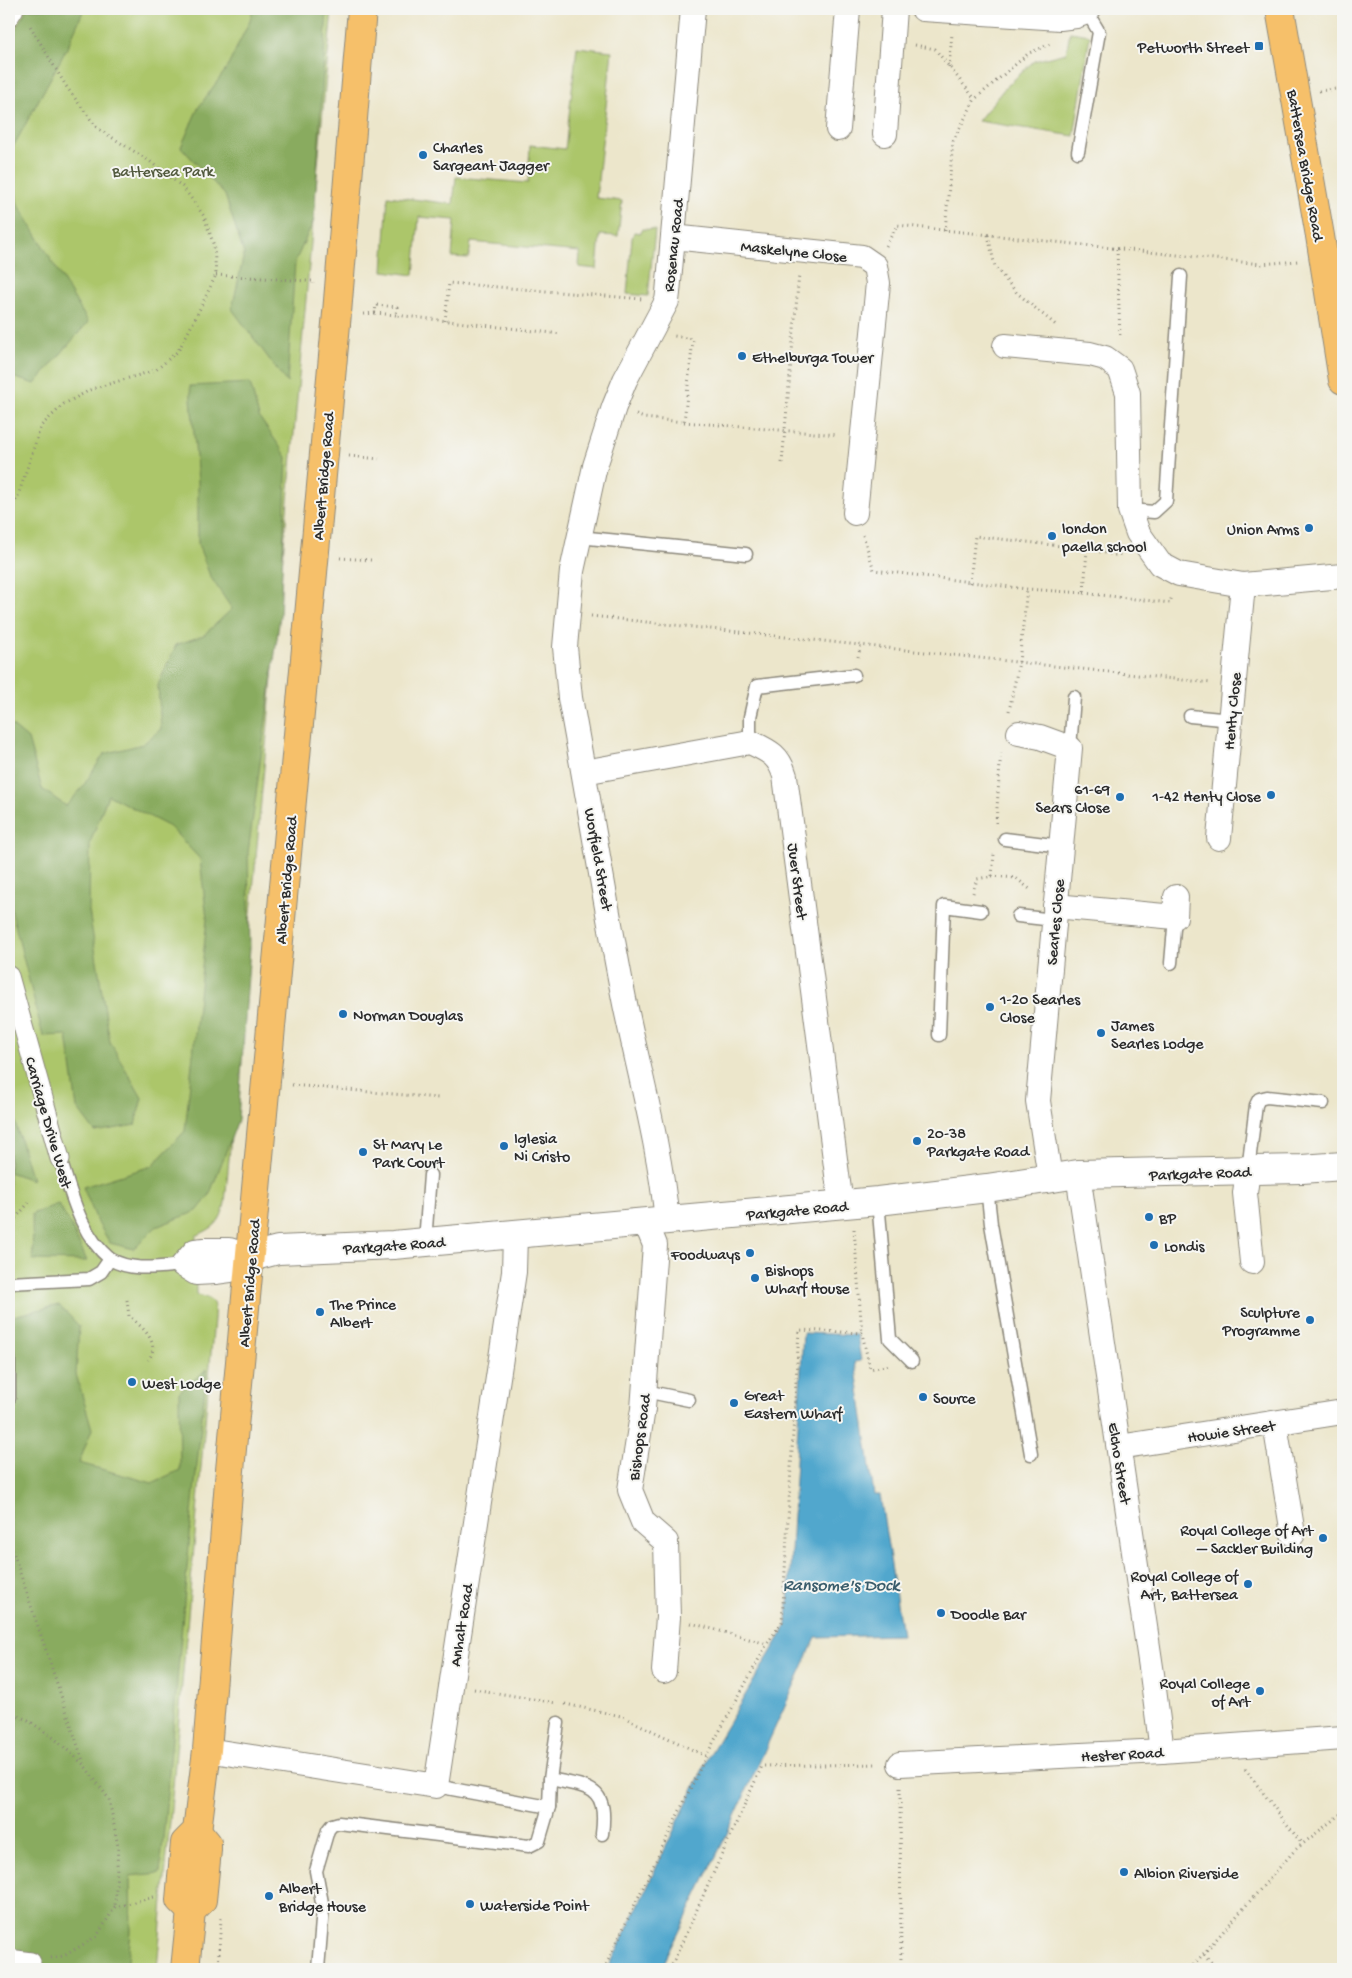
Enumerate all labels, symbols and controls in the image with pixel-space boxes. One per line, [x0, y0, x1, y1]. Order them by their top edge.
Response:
place label: Petworth Street [1136, 40, 1250, 59]
marker: Petworth Street [1253, 40, 1265, 52]
street label: Battersea Bridge Road [1281, 87, 1327, 245]
place label: Charles Sargeant Jagger [433, 140, 550, 177]
marker: Charles Sargeant Jagger [417, 149, 429, 161]
park label: Battersea Park [111, 164, 216, 183]
street label: Rosenau Road [661, 196, 690, 293]
street label: Maskelyne Close [739, 238, 849, 269]
marker: Ethelburga Tower [736, 350, 748, 362]
place label: Ethelburga Tower [752, 350, 874, 369]
street label: Albert Bridge Road [310, 410, 341, 541]
place label: london paella school [1061, 521, 1147, 558]
place label: Union Arms [1227, 522, 1300, 541]
marker: Union Arms [1303, 522, 1315, 534]
marker: london paella school [1046, 530, 1058, 542]
street label: Henty Close [1222, 671, 1247, 751]
place label: 61-69 Sears Close [1035, 782, 1111, 819]
place label: 1-42 Henty Close [1151, 789, 1262, 808]
marker: 1-42 Henty Close [1265, 789, 1277, 801]
marker: 61-69 Sears Close [1114, 791, 1126, 803]
street label: Worfield Street [578, 807, 615, 914]
street label: Albert Bridge Road [273, 814, 304, 945]
street label: Juer Street [781, 842, 810, 922]
street label: Searles Close [1044, 878, 1071, 966]
place label: 1-20 Searles Close [999, 992, 1081, 1029]
marker: 1-20 Searles Close [984, 1001, 996, 1013]
marker: Norman Douglas [337, 1008, 349, 1020]
place label: Norman Douglas [353, 1008, 464, 1027]
place label: James Searles Lodge [1111, 1018, 1204, 1055]
marker: James Searles Lodge [1095, 1027, 1107, 1039]
street label: Carriage Drive West [19, 1055, 75, 1192]
place label: 20-38 Parkgate Road [926, 1126, 1031, 1163]
place label: Iglesia Ni Cristo [514, 1131, 570, 1168]
marker: 20-38 Parkgate Road [911, 1135, 923, 1147]
place label: St Mary Le Park Court [372, 1137, 445, 1174]
marker: Iglesia Ni Cristo [498, 1140, 510, 1152]
marker: St Mary Le Park Court [357, 1146, 369, 1158]
street label: Parkgate Road [1148, 1164, 1253, 1187]
street label: Parkgate Road [745, 1198, 851, 1226]
marker: BP [1143, 1211, 1155, 1223]
place label: BP [1158, 1211, 1176, 1230]
street label: Albert Bridge Road [236, 1217, 267, 1348]
street label: Parkgate Road [342, 1234, 447, 1261]
marker: Londis [1148, 1239, 1160, 1251]
place label: Londis [1164, 1239, 1206, 1258]
place label: Foodways [670, 1247, 741, 1266]
marker: Foodways [744, 1247, 756, 1259]
place label: Bishops Wharf House [764, 1263, 850, 1300]
marker: Bishops Wharf House [749, 1272, 761, 1284]
place label: The Prince Albert [329, 1297, 397, 1334]
place label: Sculpture Programme [1222, 1305, 1301, 1342]
marker: The Prince Albert [314, 1306, 326, 1318]
marker: Sculpture Programme [1304, 1314, 1316, 1326]
marker: West Lodge [126, 1376, 138, 1388]
place label: West Lodge [142, 1376, 222, 1395]
place label: Great Eastern Wharf [744, 1388, 843, 1425]
marker: Source [917, 1391, 929, 1403]
place label: Source [933, 1391, 976, 1410]
street label: Bishops Road [626, 1392, 657, 1483]
marker: Great Eastern Wharf [728, 1397, 740, 1409]
street label: Howie Street [1187, 1418, 1278, 1449]
street label: Elcho Street [1102, 1421, 1134, 1507]
place label: Royal College of Art – Sackler Building [1180, 1523, 1314, 1560]
marker: Royal College of Art – Sackler Building [1317, 1532, 1329, 1544]
place label: Royal College of Art, Battersea [1131, 1569, 1239, 1606]
water label: Ransome's Dock [783, 1576, 901, 1597]
marker: Royal College of Art, Battersea [1242, 1578, 1254, 1590]
street label: Anhalt Road [448, 1581, 480, 1668]
marker: Doodle Bar [935, 1607, 947, 1619]
place label: Doodle Bar [950, 1607, 1027, 1626]
place label: Royal College of Art [1160, 1676, 1251, 1713]
marker: Royal College of Art [1254, 1685, 1266, 1697]
street label: Hester Road [1081, 1745, 1165, 1768]
marker: Albion Riverside [1118, 1866, 1130, 1878]
place label: Albion Riverside [1134, 1866, 1239, 1885]
place label: Albert Bridge House [278, 1881, 367, 1918]
marker: Albert Bridge House [263, 1890, 275, 1902]
marker: Waterside Point [464, 1898, 476, 1910]
place label: Waterside Point [480, 1898, 590, 1917]

